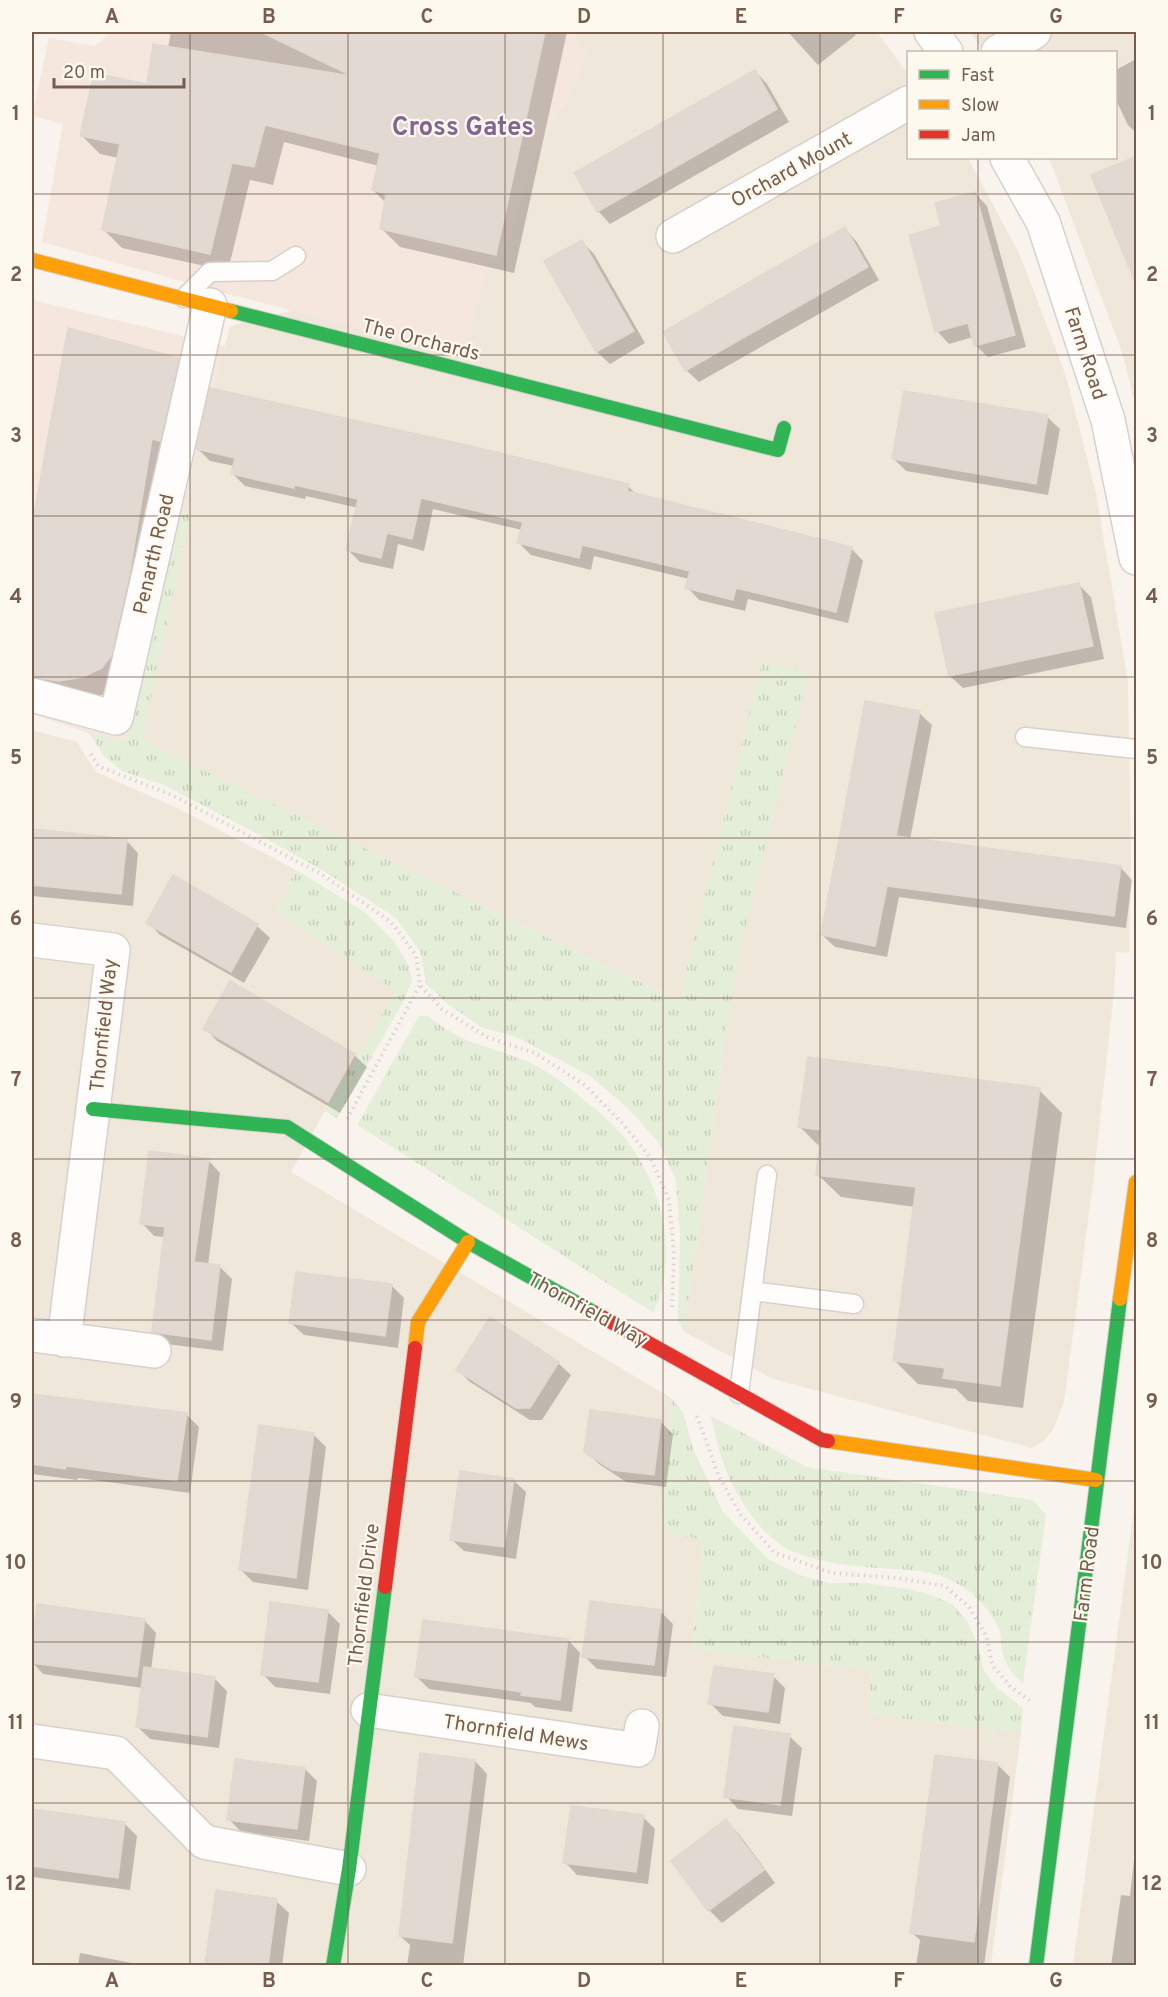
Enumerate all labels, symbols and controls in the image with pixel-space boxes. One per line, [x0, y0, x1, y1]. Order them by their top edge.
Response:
text: A [105, 5, 119, 31]
text: B [262, 5, 276, 31]
text: C [421, 5, 433, 31]
text: D [577, 5, 591, 31]
text: E [735, 5, 747, 31]
text: F [893, 5, 905, 31]
text: G [1049, 5, 1063, 31]
scale bar [54, 51, 184, 89]
legend [907, 51, 1117, 159]
text: 20 m [63, 62, 105, 85]
text: Fast [961, 65, 994, 88]
text: Slow [961, 95, 999, 118]
text: 1 [12, 102, 20, 128]
text: 1 [1148, 102, 1156, 128]
district label: Cross Gates [392, 112, 534, 145]
text: Jam [961, 125, 996, 148]
street label: Orchard Mount [727, 127, 857, 215]
text: 2 [10, 263, 22, 289]
text: 2 [1146, 263, 1158, 289]
street label: Farm Road [1057, 304, 1111, 403]
street label: The Orchards [359, 314, 482, 368]
text: 3 [10, 424, 22, 450]
text: 3 [1146, 424, 1158, 450]
street label: Penarth Road [128, 491, 181, 617]
text: 4 [10, 585, 22, 611]
text: 4 [1146, 585, 1158, 611]
text: 5 [10, 746, 22, 772]
text: 5 [1146, 746, 1158, 772]
text: 6 [10, 907, 22, 933]
text: 6 [1146, 907, 1158, 933]
street label: Thornfield Way [85, 957, 125, 1093]
text: 7 [11, 1068, 21, 1094]
text: 7 [1147, 1068, 1157, 1094]
text: 8 [10, 1229, 22, 1255]
text: 8 [1146, 1229, 1158, 1255]
street label: Thornfield Way [522, 1267, 652, 1355]
text: 9 [10, 1390, 22, 1416]
text: 9 [1146, 1390, 1158, 1416]
street label: Thornfield Drive [343, 1522, 387, 1668]
street label: Farm Road [1069, 1525, 1107, 1623]
text: 10 [5, 1551, 27, 1577]
text: 10 [1141, 1551, 1163, 1577]
street label: Thornfield Mews [441, 1710, 590, 1758]
text: 11 [8, 1711, 24, 1737]
text: 11 [1144, 1711, 1160, 1737]
text: 12 [6, 1872, 26, 1898]
text: 12 [1142, 1872, 1162, 1898]
text: A [105, 1969, 119, 1995]
text: B [262, 1969, 276, 1995]
text: C [421, 1969, 433, 1995]
text: D [577, 1969, 591, 1995]
text: E [735, 1969, 747, 1995]
text: F [893, 1969, 905, 1995]
text: G [1049, 1969, 1063, 1995]

